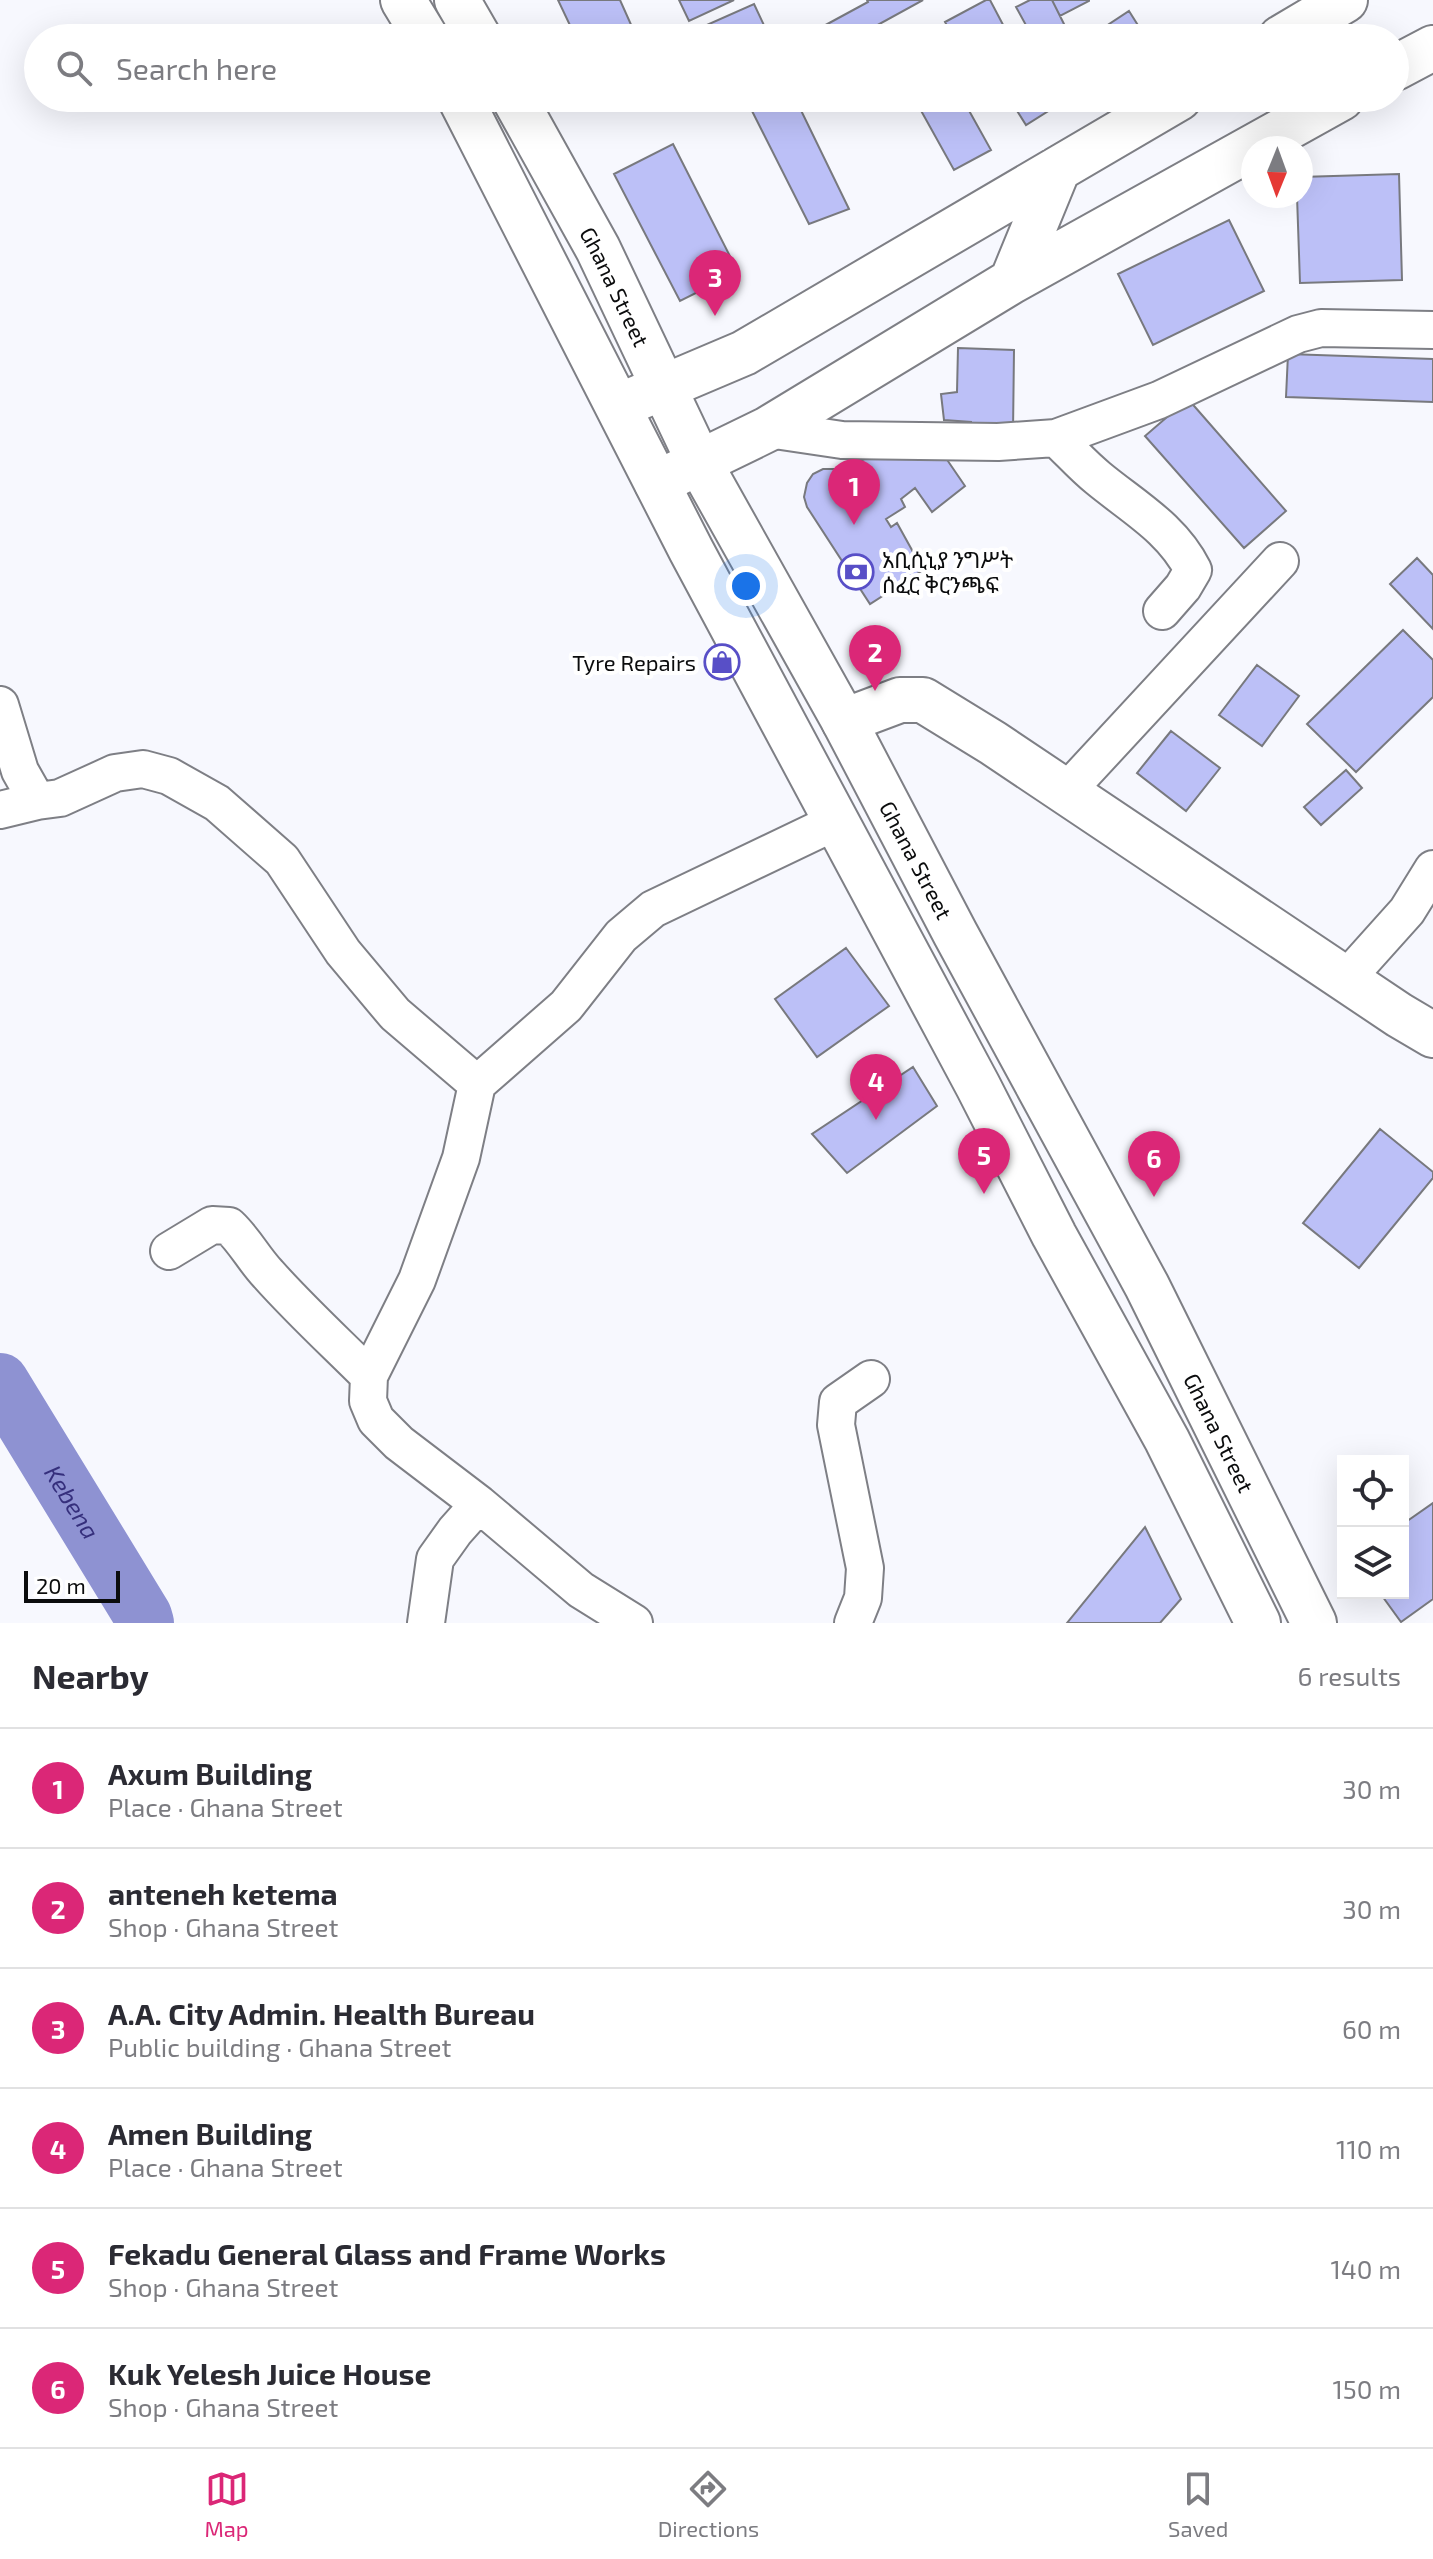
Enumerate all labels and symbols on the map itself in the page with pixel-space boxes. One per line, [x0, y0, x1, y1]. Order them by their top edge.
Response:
north arrow [1241, 136, 1313, 208]
street label: Ghana Street [575, 222, 655, 350]
pin: 3 [689, 250, 741, 316]
pin: 1 [828, 459, 880, 525]
place label: አቢሲኒያ ንግሥት ሰፈር ቅርንጫፍ [882, 546, 1013, 597]
bank icon: አቢሲኒያ ንግሥት ሰፈር ቅርንጫፍ [837, 553, 875, 591]
your location [726, 566, 766, 606]
pin: 2 [849, 625, 901, 691]
shop icon: Tyre Repairs [703, 643, 741, 681]
place label: Tyre Repairs [572, 649, 696, 675]
street label: Ghana Street [875, 796, 958, 923]
pin: 4 [850, 1054, 902, 1120]
pin: 5 [958, 1128, 1010, 1194]
pin: 6 [1128, 1131, 1180, 1197]
street label: Ghana Street [1179, 1369, 1260, 1496]
water label: Kebena [40, 1459, 106, 1544]
scale bar [24, 1567, 120, 1603]

